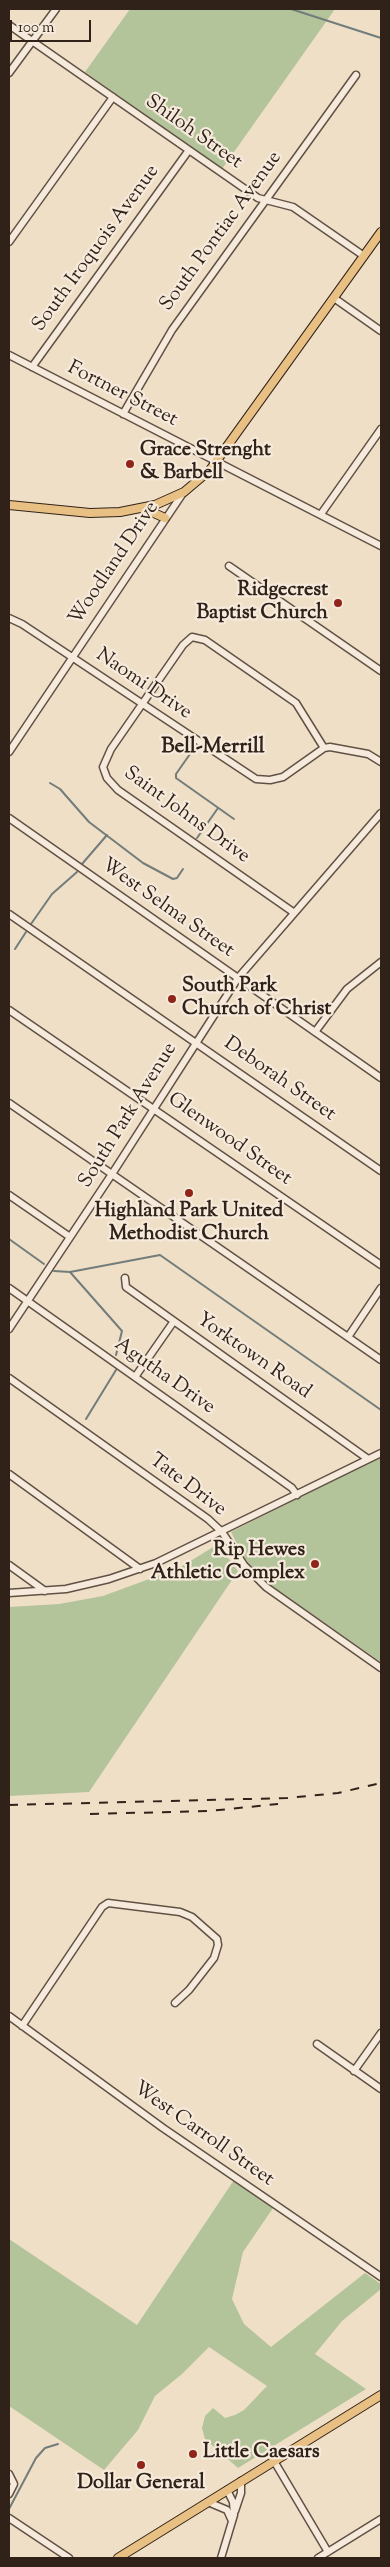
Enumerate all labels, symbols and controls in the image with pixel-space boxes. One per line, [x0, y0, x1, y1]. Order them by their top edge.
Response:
scale bar [12, 10, 94, 42]
text: 100 m [18, 18, 54, 39]
street label: Shiloh Street [140, 91, 246, 175]
street label: South Pontiac Avenue [156, 147, 288, 317]
street label: South Iroquois Avenue [28, 161, 166, 337]
street label: Fortner Street [63, 357, 181, 433]
place label: Grace Strenght & Barbell [140, 440, 271, 487]
marker: Grace Strenght & Barbell [124, 458, 136, 470]
street label: Woodland Drive [65, 498, 165, 630]
place label: Ridgecrest Baptist Church [197, 580, 328, 627]
marker: Ridgecrest Baptist Church [332, 597, 344, 609]
street label: Naomi Drive [91, 644, 195, 726]
district label: Bell-Merrill [161, 735, 265, 761]
street label: Saint Johns Drive [118, 762, 254, 870]
street label: West Selma Street [96, 854, 238, 964]
place label: South Park Church of Christ [182, 976, 331, 1023]
marker: South Park Church of Christ [166, 993, 178, 1005]
street label: Deborah Street [218, 1033, 340, 1127]
street label: South Park Avenue [75, 1039, 183, 1193]
street label: Glenwood Street [162, 1088, 296, 1192]
marker: Highland Park United Methodist Church [183, 1187, 195, 1199]
place label: Highland Park United Methodist Church [95, 1201, 283, 1248]
street label: Yorktown Road [191, 1309, 315, 1405]
street label: Agutha Drive [109, 1334, 219, 1420]
street label: Tate Drive [144, 1449, 230, 1523]
place label: Rip Hewes Athletic Complex [151, 1540, 305, 1587]
marker: Rip Hewes Athletic Complex [309, 1558, 321, 1570]
street label: West Carroll Street [128, 2078, 278, 2192]
place label: Little Caesars [203, 2442, 320, 2466]
marker: Little Caesars [187, 2448, 199, 2460]
marker: Dollar General [135, 2459, 147, 2471]
place label: Dollar General [77, 2473, 205, 2497]

